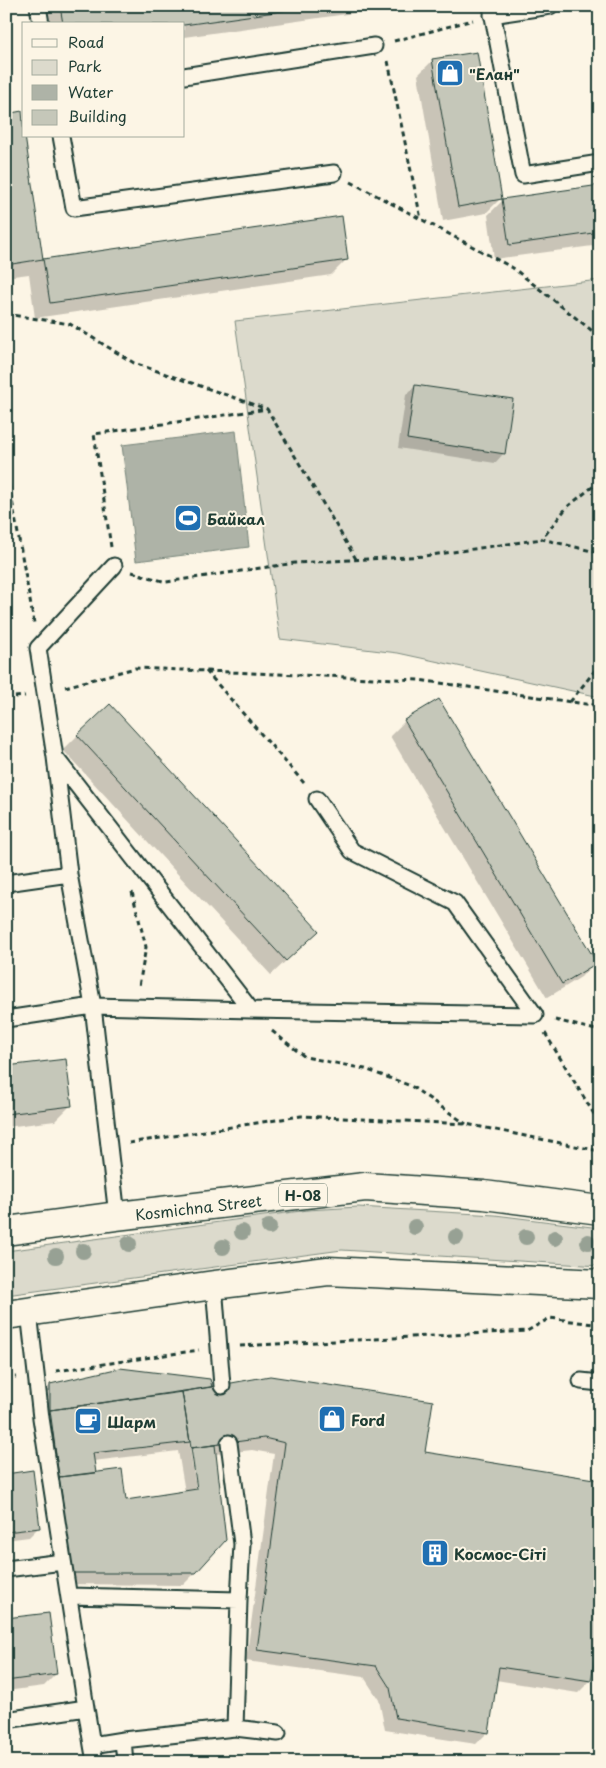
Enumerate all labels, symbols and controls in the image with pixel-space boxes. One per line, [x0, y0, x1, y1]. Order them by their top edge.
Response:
legend [22, 22, 185, 138]
text: Road [68, 30, 104, 53]
text: Park [68, 54, 102, 77]
shop icon: "Елан" [435, 58, 465, 88]
place label: "Елан" [469, 62, 520, 85]
text: Water [68, 80, 113, 103]
text: Building [68, 104, 127, 127]
sports icon: Байкал [173, 503, 203, 533]
place label: Байкал [207, 507, 265, 530]
road number: Н-08 [279, 1184, 327, 1206]
street label: Kosmichna Street [134, 1188, 263, 1225]
shop icon: Ford [317, 1404, 347, 1434]
cafe icon: Шарм [73, 1406, 103, 1436]
place label: Ford [351, 1408, 385, 1431]
place label: Шарм [107, 1410, 156, 1433]
building icon: Космос-Сіті [420, 1538, 450, 1568]
place label: Космос-Сіті [454, 1542, 546, 1565]

